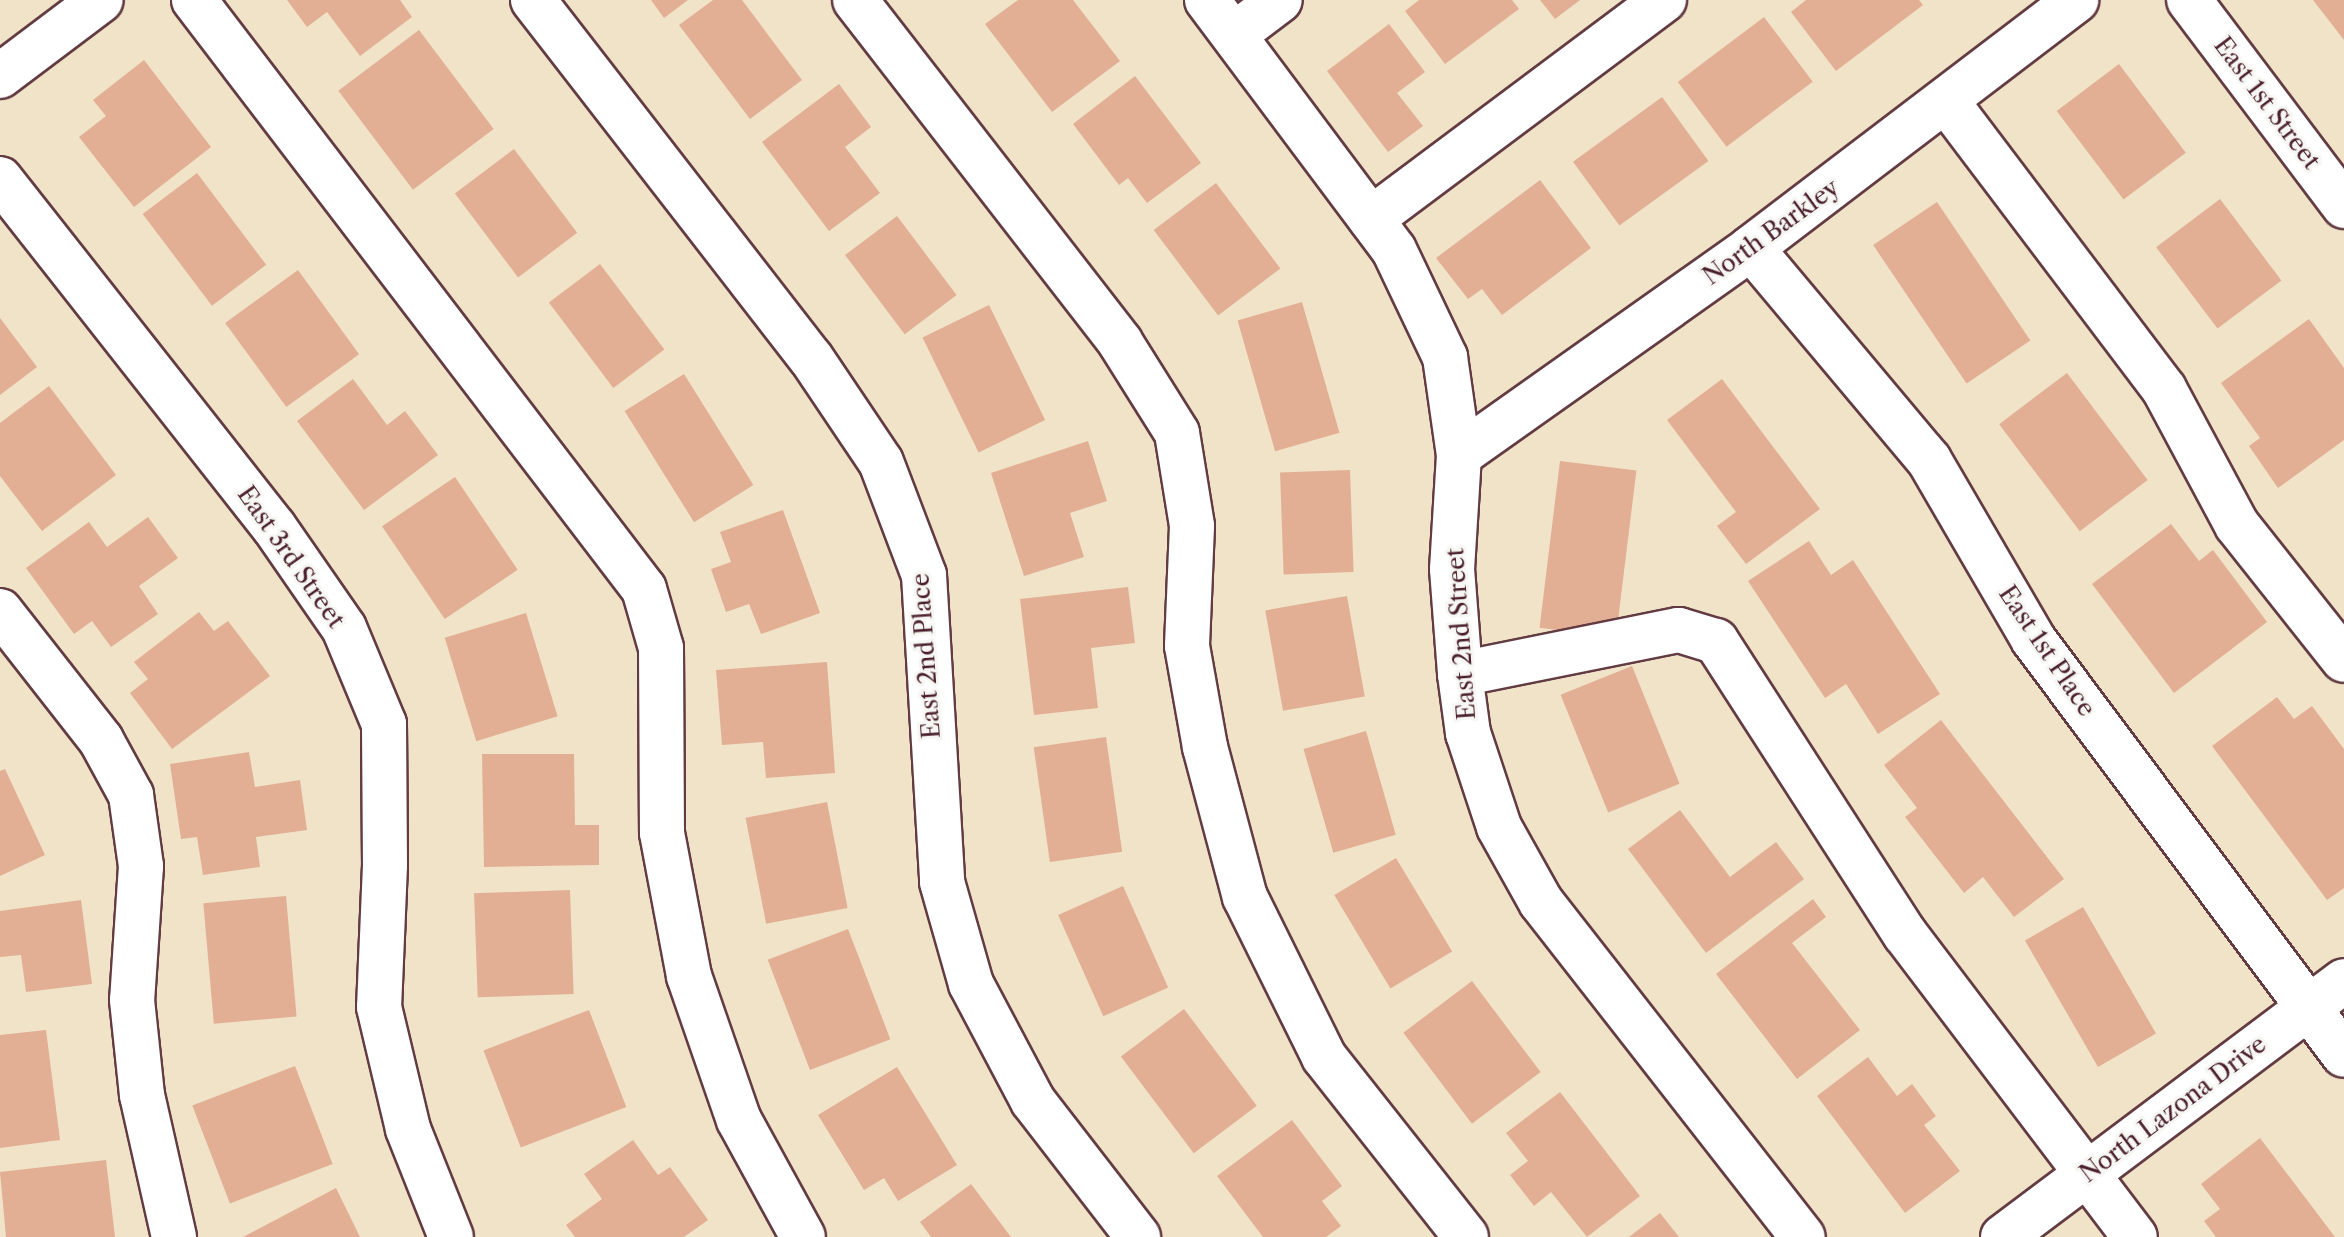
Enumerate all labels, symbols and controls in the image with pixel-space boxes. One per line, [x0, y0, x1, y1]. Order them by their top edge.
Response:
street label: East 1st Street [2208, 31, 2326, 175]
street label: North Barkley [1698, 173, 1844, 291]
street label: East 3rd Street [231, 481, 351, 633]
street label: East 2nd Street [1441, 547, 1481, 721]
street label: East 2nd Place [906, 572, 946, 740]
street label: East 1st Place [1993, 580, 2101, 722]
street label: North Lazona Drive [2074, 1030, 2272, 1188]

